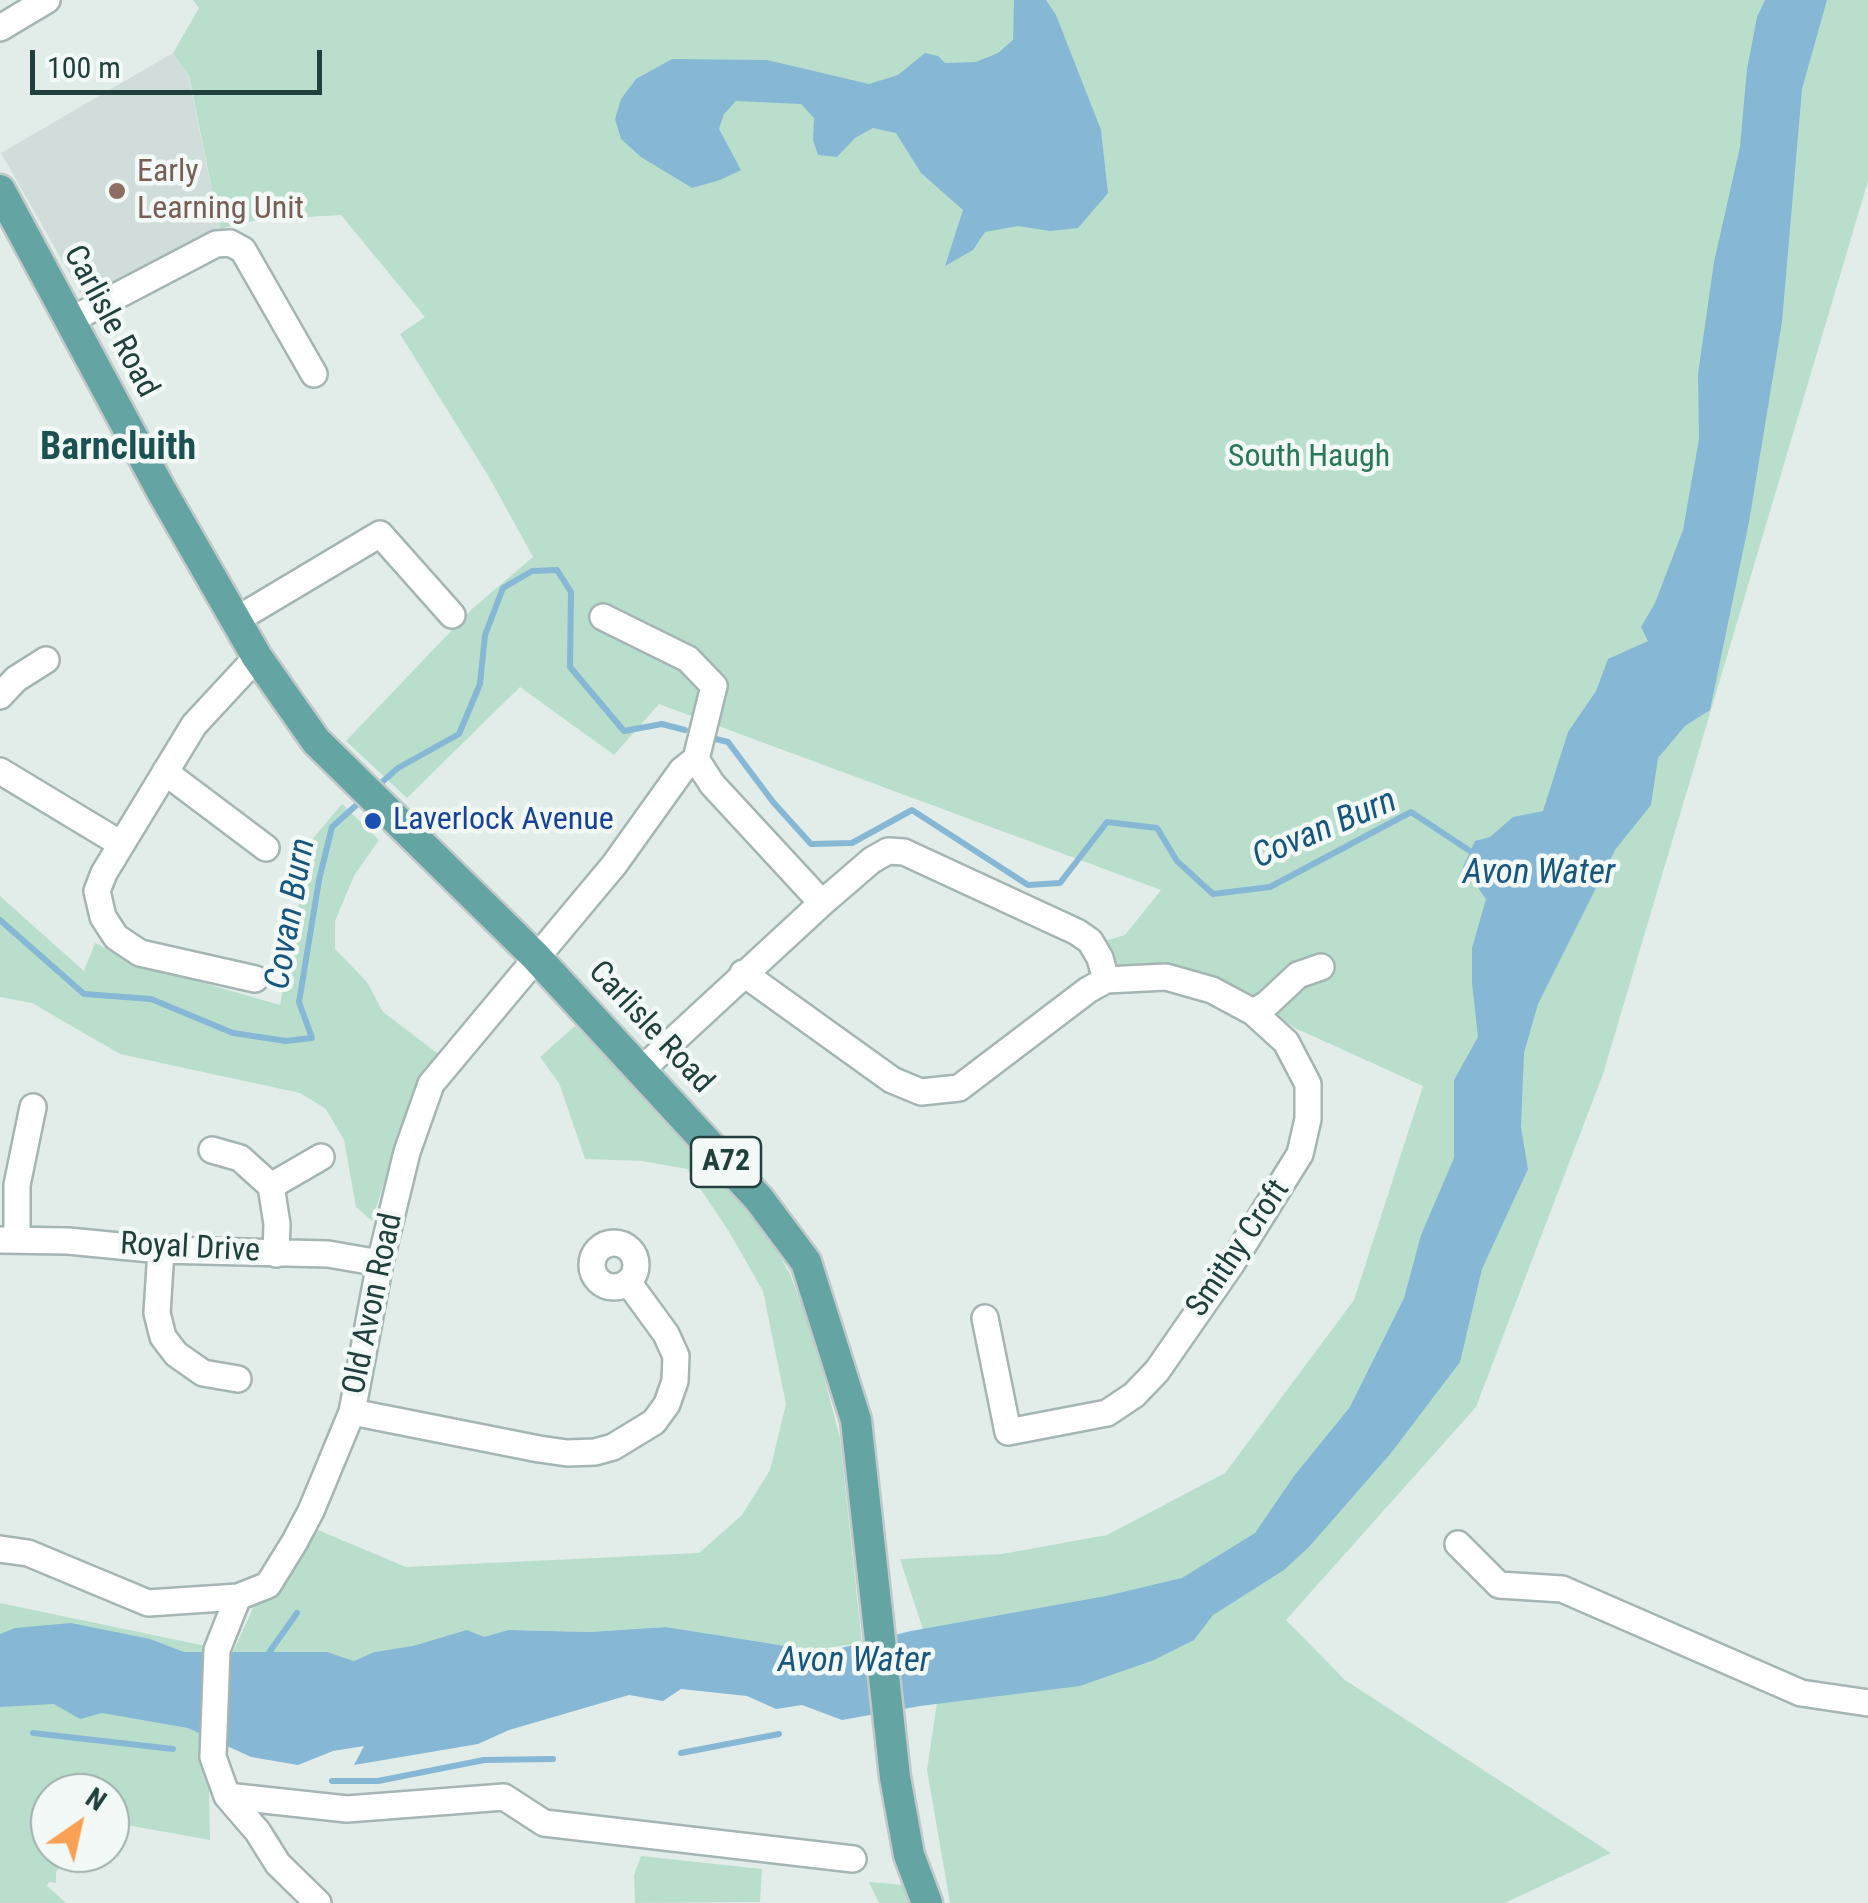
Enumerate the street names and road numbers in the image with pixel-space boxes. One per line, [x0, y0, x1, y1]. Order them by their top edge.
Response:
street label: Carlisle Road [54, 240, 166, 404]
street label: Carlisle Road [579, 954, 721, 1102]
road number: A72 [691, 1137, 761, 1187]
street label: Smithy Croft [1179, 1173, 1299, 1325]
street label: Old Avon Road [336, 1210, 412, 1398]
street label: Royal Drive [119, 1226, 261, 1272]

